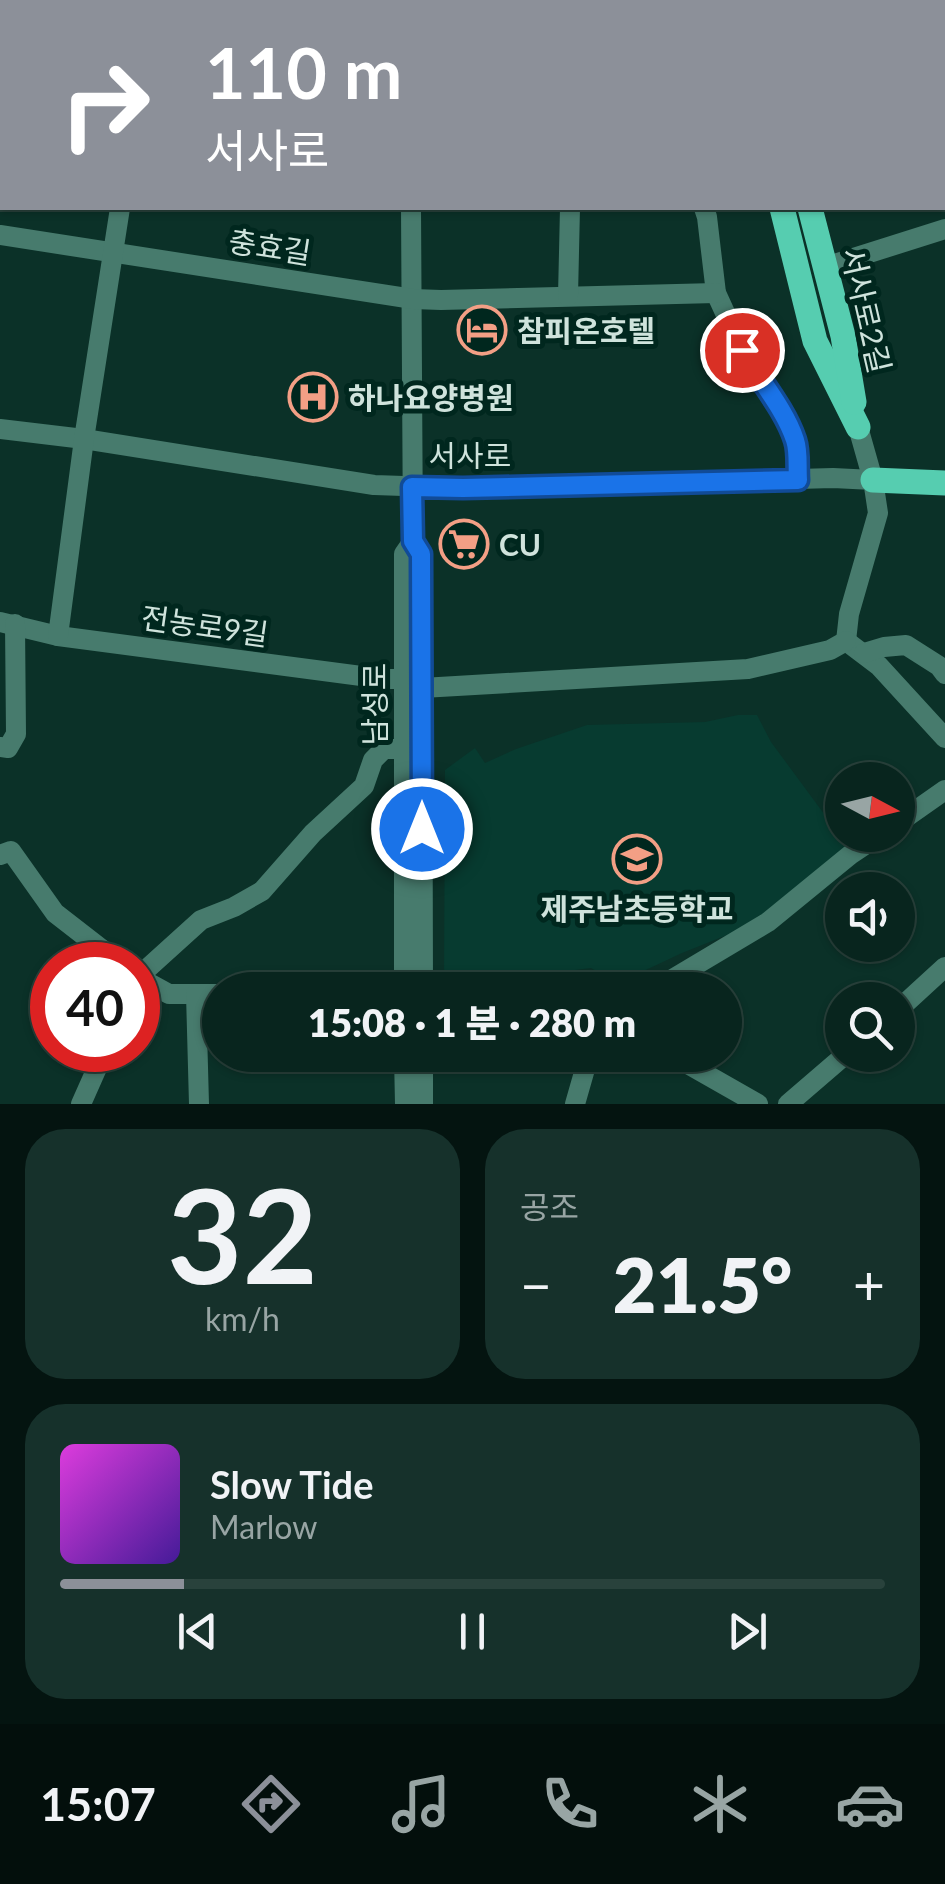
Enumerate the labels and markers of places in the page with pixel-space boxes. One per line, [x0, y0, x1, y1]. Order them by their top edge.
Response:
hotel icon: 참피온호텔 [456, 304, 508, 356]
pin [700, 308, 785, 393]
place label: 참피온호텔 [517, 312, 655, 348]
hospital icon: 하나요양병원 [287, 371, 339, 423]
place label: 하나요양병원 [348, 379, 514, 415]
supermarket icon: CU [438, 518, 490, 570]
place label: CU [499, 526, 541, 562]
school or university icon: 제주남초등학교 [611, 833, 663, 885]
place label: 제주남초등학교 [540, 890, 734, 926]

